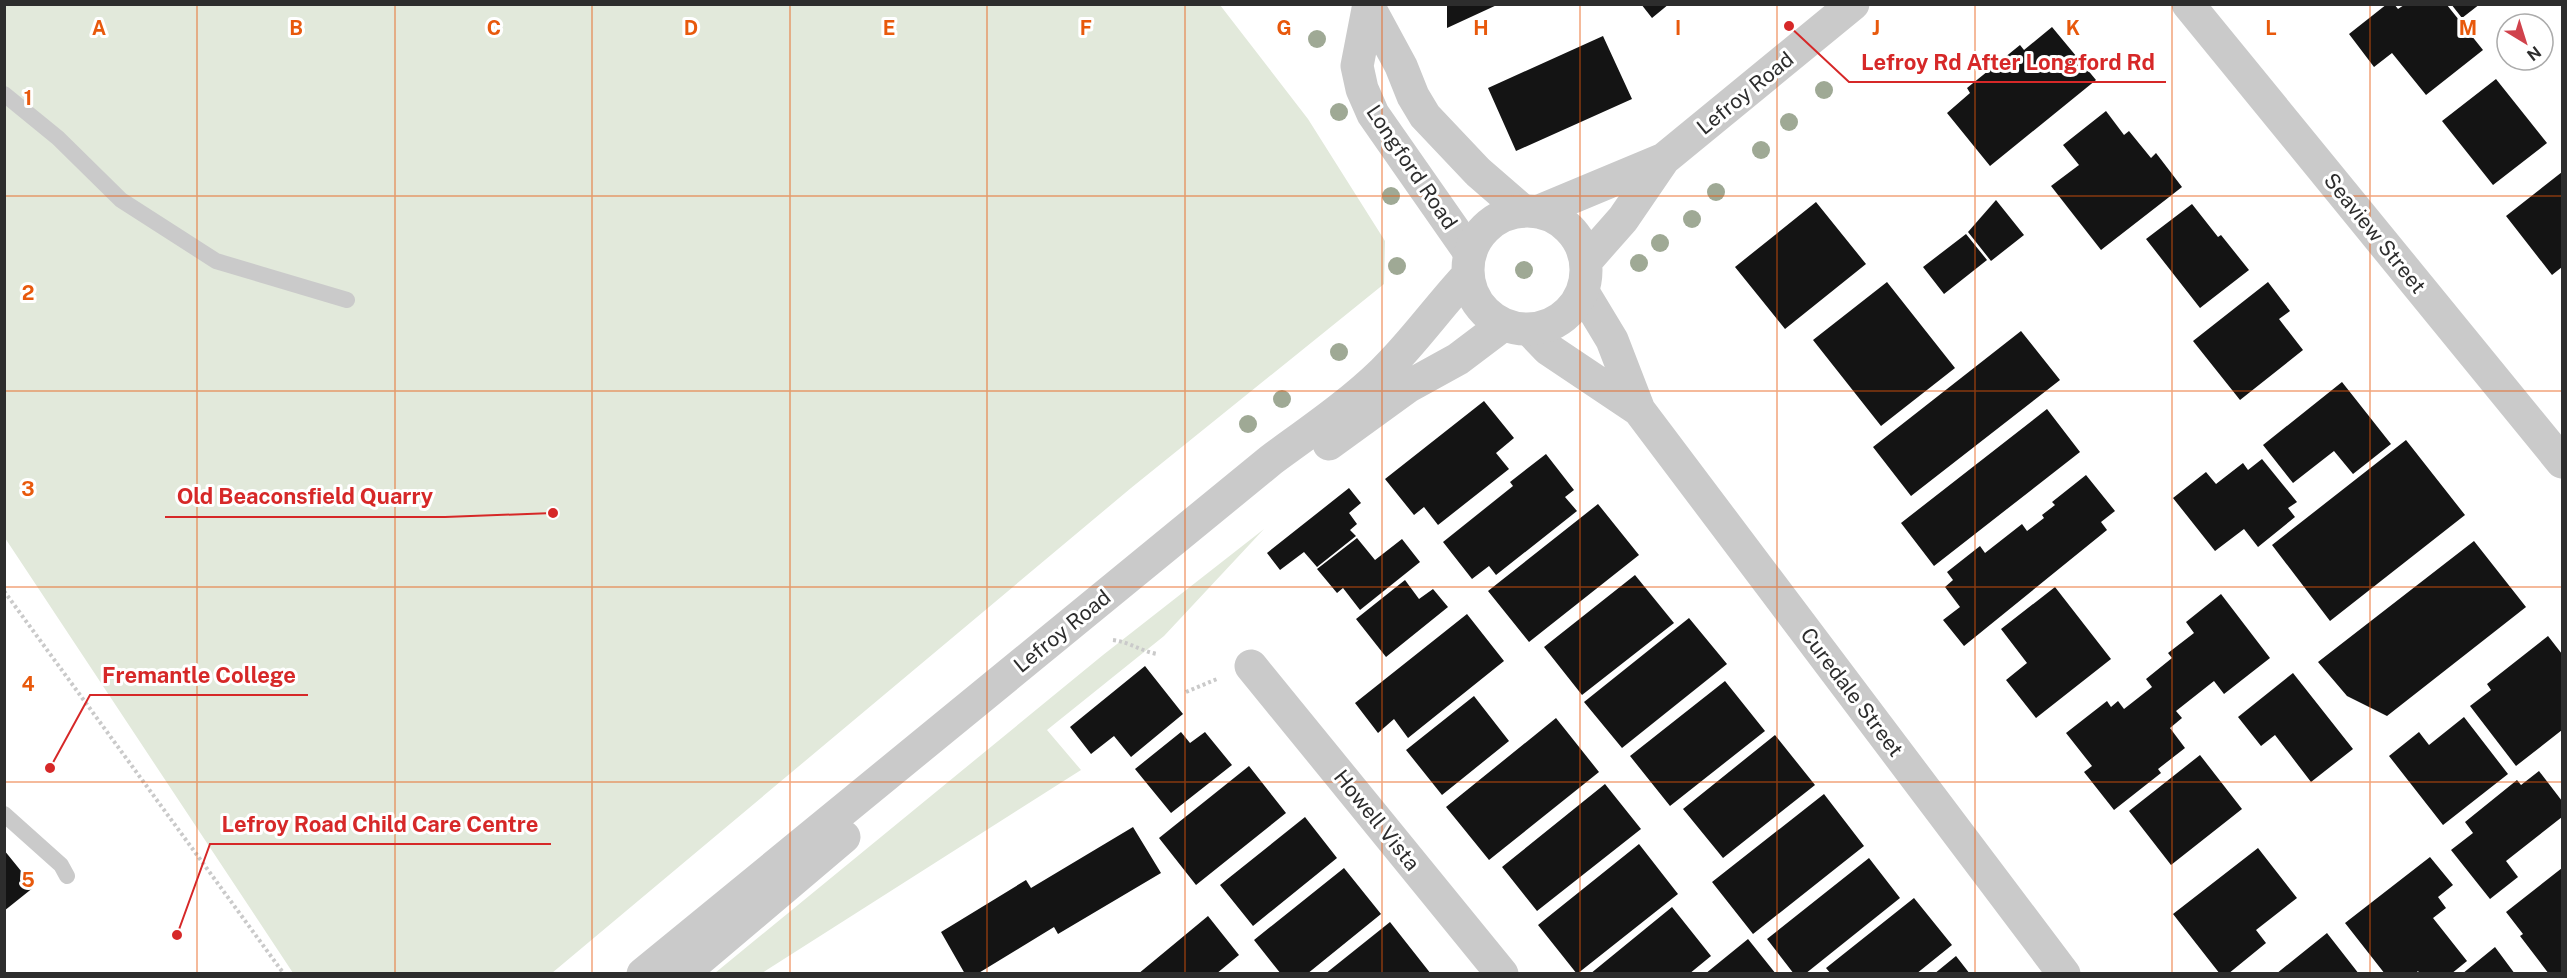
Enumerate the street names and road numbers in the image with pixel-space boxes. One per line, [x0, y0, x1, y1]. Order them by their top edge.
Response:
street label: Lefroy Road [1692, 46, 1798, 140]
street label: Longford Road [1361, 100, 1463, 234]
street label: Seaview Street [2319, 168, 2431, 298]
street label: Lefroy Road [1009, 584, 1115, 678]
street label: Curedale Street [1795, 623, 1909, 761]
street label: Howell Vista [1329, 765, 1425, 875]

